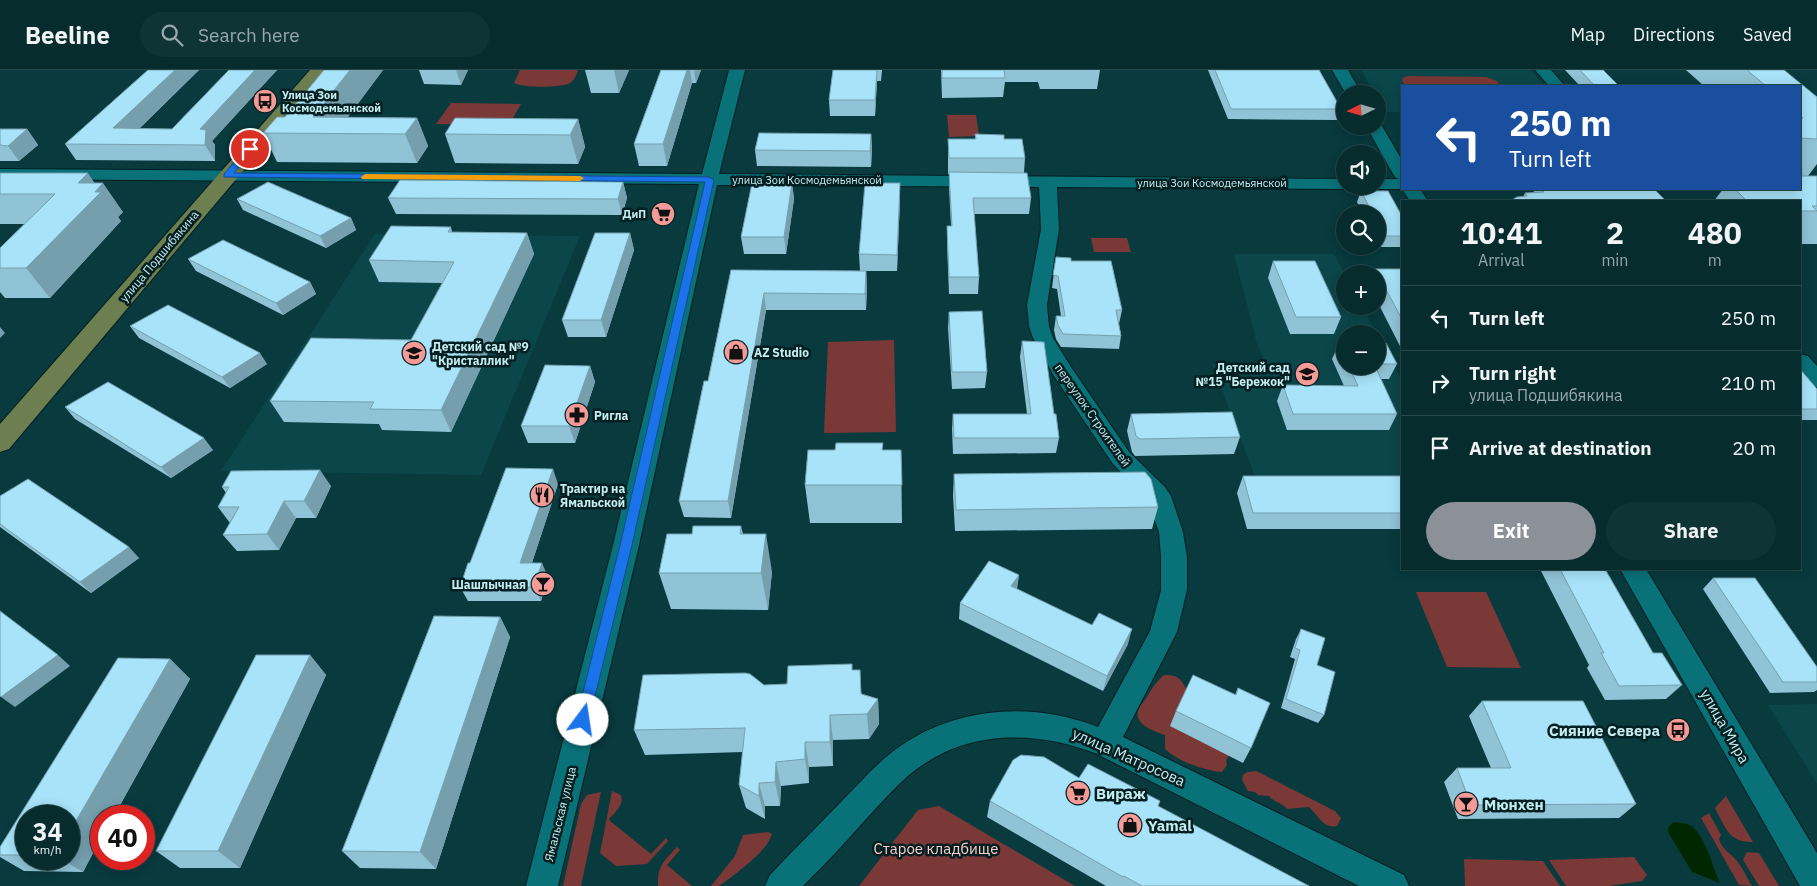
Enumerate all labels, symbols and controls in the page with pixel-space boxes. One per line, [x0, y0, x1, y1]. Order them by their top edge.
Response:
search box [140, 12, 490, 57]
text: Beeline [25, 19, 110, 51]
icon: search [158, 21, 186, 49]
text: Search here [198, 23, 300, 47]
text: Map [1570, 23, 1605, 46]
text: Directions [1633, 23, 1715, 46]
text: Saved [1743, 23, 1792, 46]
north arrow [1336, 85, 1386, 135]
map controls [1336, 85, 1386, 375]
bus stop icon: Улица Зои Космодемьянской [252, 88, 278, 114]
place label: Улица Зои Космодемьянской [282, 88, 381, 115]
text: 250 m [1509, 100, 1612, 146]
icon: left [1426, 105, 1491, 170]
pin [229, 128, 271, 170]
icon: arrive [236, 135, 264, 163]
text: Turn left [1509, 144, 1592, 173]
button: sound [1336, 145, 1386, 195]
street label: улица Зои Космодемьянской [732, 173, 882, 187]
street label: улица Зои Космодемьянской [1137, 176, 1287, 190]
supermarket icon: ДиП [650, 201, 676, 227]
button: search [1336, 205, 1386, 255]
street label: улица Подшибякина [116, 207, 202, 305]
place label: ДиП [623, 207, 646, 221]
text: 10:41 [1460, 213, 1542, 252]
text: 2 [1606, 213, 1624, 252]
text: 480 [1688, 213, 1742, 252]
text: Arrival [1478, 250, 1525, 270]
text: min [1601, 250, 1628, 270]
text: m [1708, 250, 1722, 270]
button: + [1336, 265, 1386, 315]
icon: left [1426, 304, 1454, 332]
text: Turn left [1469, 306, 1545, 330]
text: 250 m [1721, 306, 1776, 330]
button: − [1336, 325, 1386, 375]
place label: Детский сад №9 "Кристаллик" [432, 339, 529, 368]
shop icon: AZ Studio [723, 339, 749, 365]
school or university icon: Детский сад №9 "Кристаллик" [401, 340, 427, 366]
place label: AZ Studio [754, 345, 809, 360]
place label: Детский сад №15 "Бережок" [1196, 360, 1290, 389]
street label: переулок Строителей [1052, 361, 1134, 469]
school or university icon: Детский сад №15 "Бережок" [1294, 361, 1320, 387]
text: Turn right [1469, 361, 1556, 385]
icon: right [1426, 369, 1454, 397]
text: 210 m [1721, 371, 1776, 395]
text: улица Подшибякина [1469, 385, 1623, 405]
pharmacy icon: Ригла [564, 402, 590, 428]
place label: Ригла [594, 408, 628, 423]
icon: arrive [1426, 434, 1454, 462]
text: Arrive at destination [1469, 436, 1652, 460]
text: 20 m [1732, 436, 1776, 460]
place label: Трактир на Ямальской [560, 481, 625, 510]
restaurant icon: Трактир на Ямальской [529, 482, 555, 508]
button: Exit [1426, 502, 1596, 560]
button: Share [1606, 502, 1776, 560]
bar icon: Шашлычная [530, 571, 556, 597]
place label: Шашлычная [452, 577, 526, 592]
street label: улица Мира [1696, 685, 1754, 767]
position arrow [556, 693, 608, 745]
bus stop icon: Сияние Cевера [1665, 717, 1691, 743]
place label: Сияние Cевера [1549, 721, 1660, 740]
street label: улица Матросова [1070, 724, 1188, 790]
street label: Ямальская улица [541, 765, 579, 863]
supermarket icon: Вираж [1065, 780, 1091, 806]
place label: Вираж [1096, 784, 1146, 803]
bar icon: Мюнхен [1453, 791, 1479, 817]
place label: Мюнхен [1484, 795, 1544, 814]
speed limit sign: 40 [90, 805, 155, 870]
shop icon: Yamal [1117, 812, 1143, 838]
text: 34 [32, 815, 63, 848]
place label: Yamal [1148, 816, 1192, 835]
park label: Старое кладбище [874, 839, 998, 858]
text: km/h [33, 842, 62, 857]

